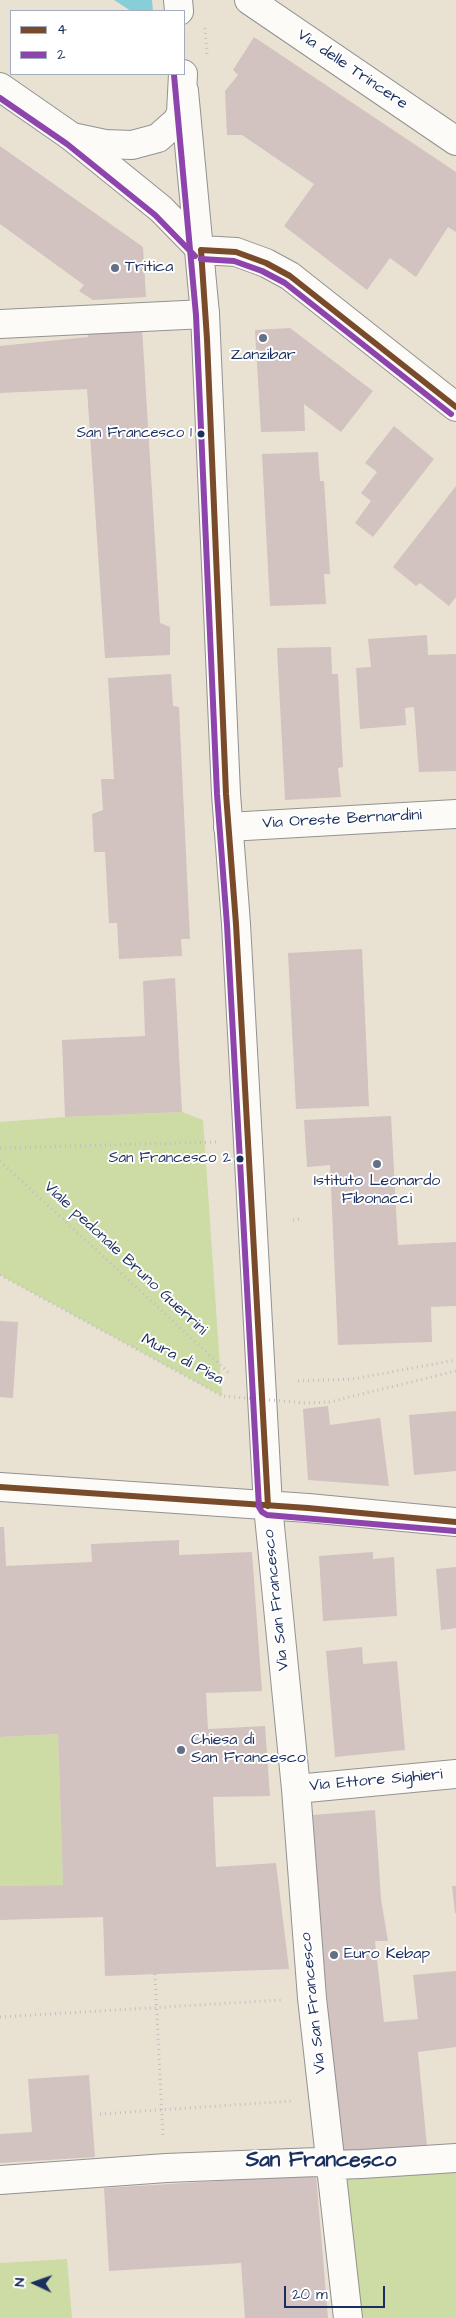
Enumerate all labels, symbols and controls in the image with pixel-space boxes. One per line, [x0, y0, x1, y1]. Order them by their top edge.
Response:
legend [10, 10, 185, 75]
text: 4 [57, 19, 67, 40]
street label: Via delle Trincere [293, 26, 411, 114]
text: 2 [57, 44, 66, 65]
place label: Tritica [125, 258, 173, 278]
marker: Tritica [109, 262, 121, 274]
marker: Zanzibar [257, 332, 269, 344]
place label: Zanzibar [231, 346, 295, 366]
place label: San Francesco 1 [76, 425, 192, 443]
marker: San Francesco 1 [196, 429, 206, 439]
street label: Via Oreste Bernardini [262, 806, 422, 834]
place label: San Francesco 2 [109, 1150, 231, 1168]
marker: San Francesco 2 [235, 1154, 245, 1164]
marker: Istituto Leonardo Fibonacci [371, 1158, 383, 1170]
place label: Istituto Leonardo Fibonacci [314, 1172, 440, 1210]
street label: Viale pedonale Bruno Guerrini [39, 1178, 211, 1340]
street label: Mura di Pisa [138, 1330, 226, 1390]
street label: Via San Francesco [260, 1528, 294, 1672]
place label: Chiesa di San Francesco [191, 1731, 306, 1769]
marker: Chiesa di San Francesco [175, 1744, 187, 1756]
street label: Via Ettore Sighieri [309, 1766, 443, 1796]
street label: Via San Francesco [297, 1931, 331, 2075]
place label: Euro Kebap [344, 1945, 430, 1965]
marker: Euro Kebap [328, 1949, 340, 1961]
district label: San Francesco [246, 2149, 396, 2175]
north arrow [10, 2258, 60, 2308]
scale bar [286, 2276, 387, 2308]
text: N [10, 2277, 30, 2287]
text: 20 m [292, 2284, 328, 2305]

